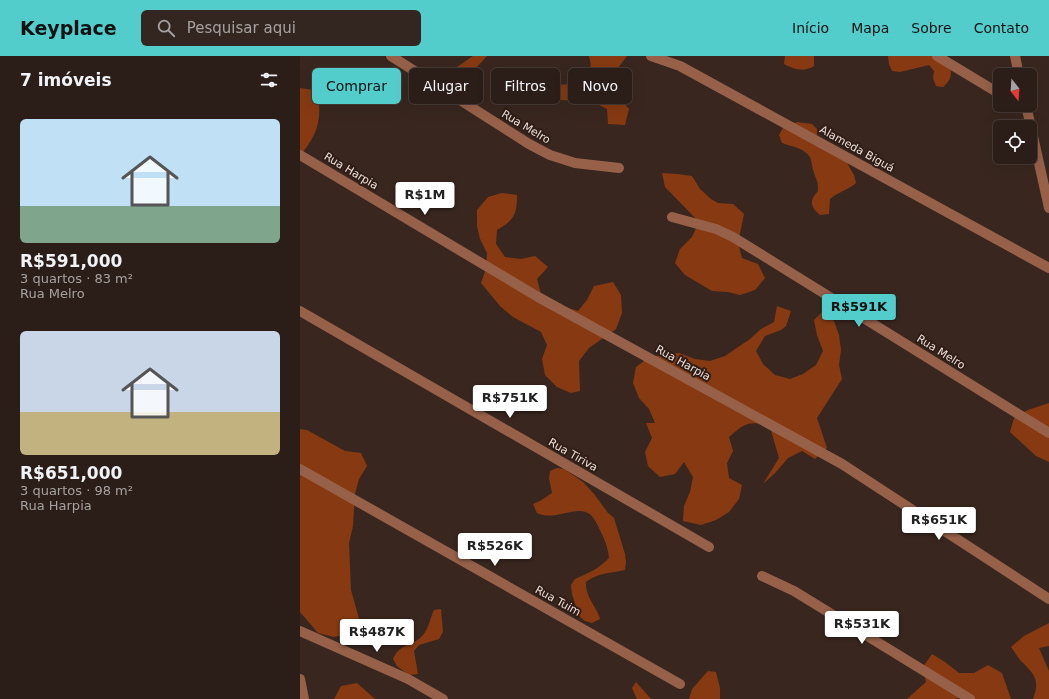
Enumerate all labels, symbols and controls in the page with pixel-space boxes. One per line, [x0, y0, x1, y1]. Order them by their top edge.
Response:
search box [141, 10, 421, 46]
text: Keyplace [20, 17, 117, 39]
icon: search [155, 17, 177, 39]
text: Pesquisar aqui [187, 19, 296, 37]
text: Início [792, 20, 829, 36]
text: Mapa [851, 20, 889, 36]
text: Sobre [911, 20, 952, 36]
text: Contato [974, 20, 1029, 36]
chip: Comprar [312, 68, 401, 104]
chip: Alugar [409, 68, 483, 104]
chip: Filtros [491, 68, 560, 104]
chip: Novo [568, 68, 632, 104]
north arrow [993, 68, 1037, 112]
map controls [993, 68, 1037, 164]
icon: filters [258, 69, 280, 91]
text: 7 imóveis [20, 70, 112, 90]
street label: Rua Melro [499, 107, 553, 147]
button: locate [993, 120, 1037, 164]
street label: Alameda Biguá [817, 123, 897, 175]
icon: home [114, 145, 186, 217]
street label: Rua Harpia [322, 150, 380, 192]
pin: R$1M [401, 182, 449, 216]
text: R$1M [404, 187, 446, 202]
text: R$591,000 [20, 251, 122, 271]
text: 3 quartos · 83 m² [20, 271, 133, 286]
text: Rua Melro [20, 286, 85, 301]
pin: R$591K [826, 294, 892, 328]
text: R$591K [831, 299, 887, 314]
street label: Rua Melro [914, 332, 968, 372]
street label: Rua Harpia [653, 343, 713, 383]
icon: home [114, 357, 186, 429]
pin: R$751K [477, 385, 543, 419]
text: R$751K [482, 390, 538, 405]
street label: Rua Tiriva [546, 436, 600, 474]
text: R$651,000 [20, 463, 122, 483]
text: 3 quartos · 98 m² [20, 483, 133, 498]
text: Rua Harpia [20, 498, 92, 513]
pin: R$651K [906, 507, 972, 541]
text: R$651K [911, 512, 967, 527]
pin: R$526K [462, 533, 528, 567]
text: R$526K [467, 538, 523, 553]
street label: Rua Tuim [533, 583, 583, 619]
pin: R$531K [829, 611, 895, 645]
text: R$531K [834, 616, 890, 631]
pin: R$487K [344, 619, 410, 653]
text: R$487K [349, 624, 405, 639]

